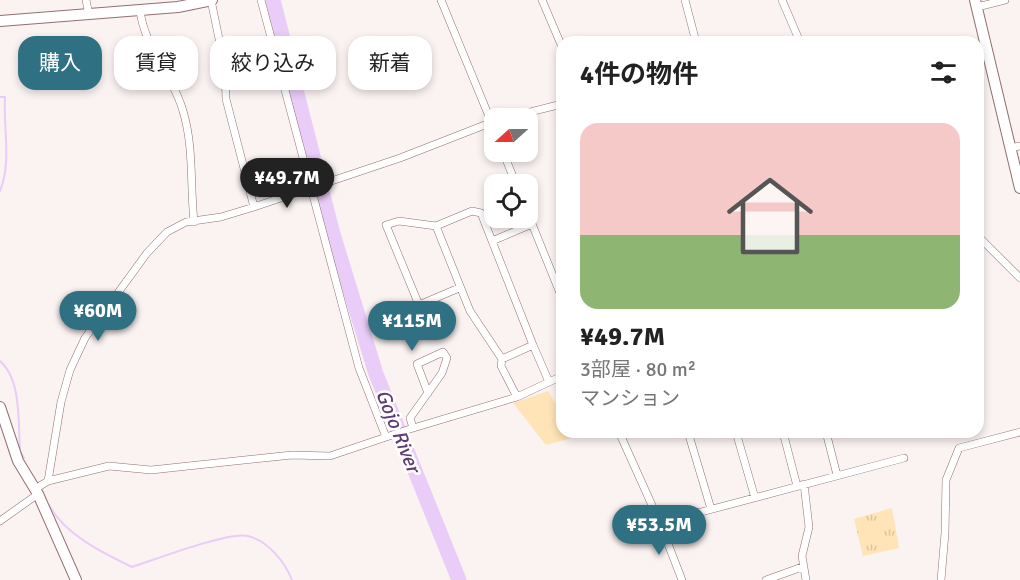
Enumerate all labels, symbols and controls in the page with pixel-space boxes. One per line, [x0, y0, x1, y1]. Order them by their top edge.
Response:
chip: 購入 [18, 36, 102, 90]
chip: 賃貸 [114, 36, 198, 90]
chip: 絞り込み [210, 36, 336, 90]
chip: 新着 [348, 36, 432, 90]
icon: filters [927, 56, 960, 89]
text: 4件の物件 [580, 59, 698, 91]
north arrow [484, 108, 538, 162]
map controls [484, 108, 538, 228]
pin: ¥49.7M [238, 158, 336, 209]
icon: home [716, 162, 824, 270]
text: ¥49.7M [254, 165, 320, 190]
button: locate [484, 174, 538, 228]
pin: ¥60M [62, 291, 134, 342]
text: ¥60M [73, 298, 123, 323]
pin: ¥115M [370, 301, 454, 352]
text: ¥115M [382, 308, 442, 333]
text: ¥49.7M [580, 321, 665, 353]
text: 3部屋 · 80 m² [580, 357, 696, 382]
water label: Gojo River [370, 386, 427, 478]
text: マンション [580, 386, 680, 411]
pin: ¥53.5M [610, 505, 708, 556]
text: ¥53.5M [626, 512, 692, 537]

